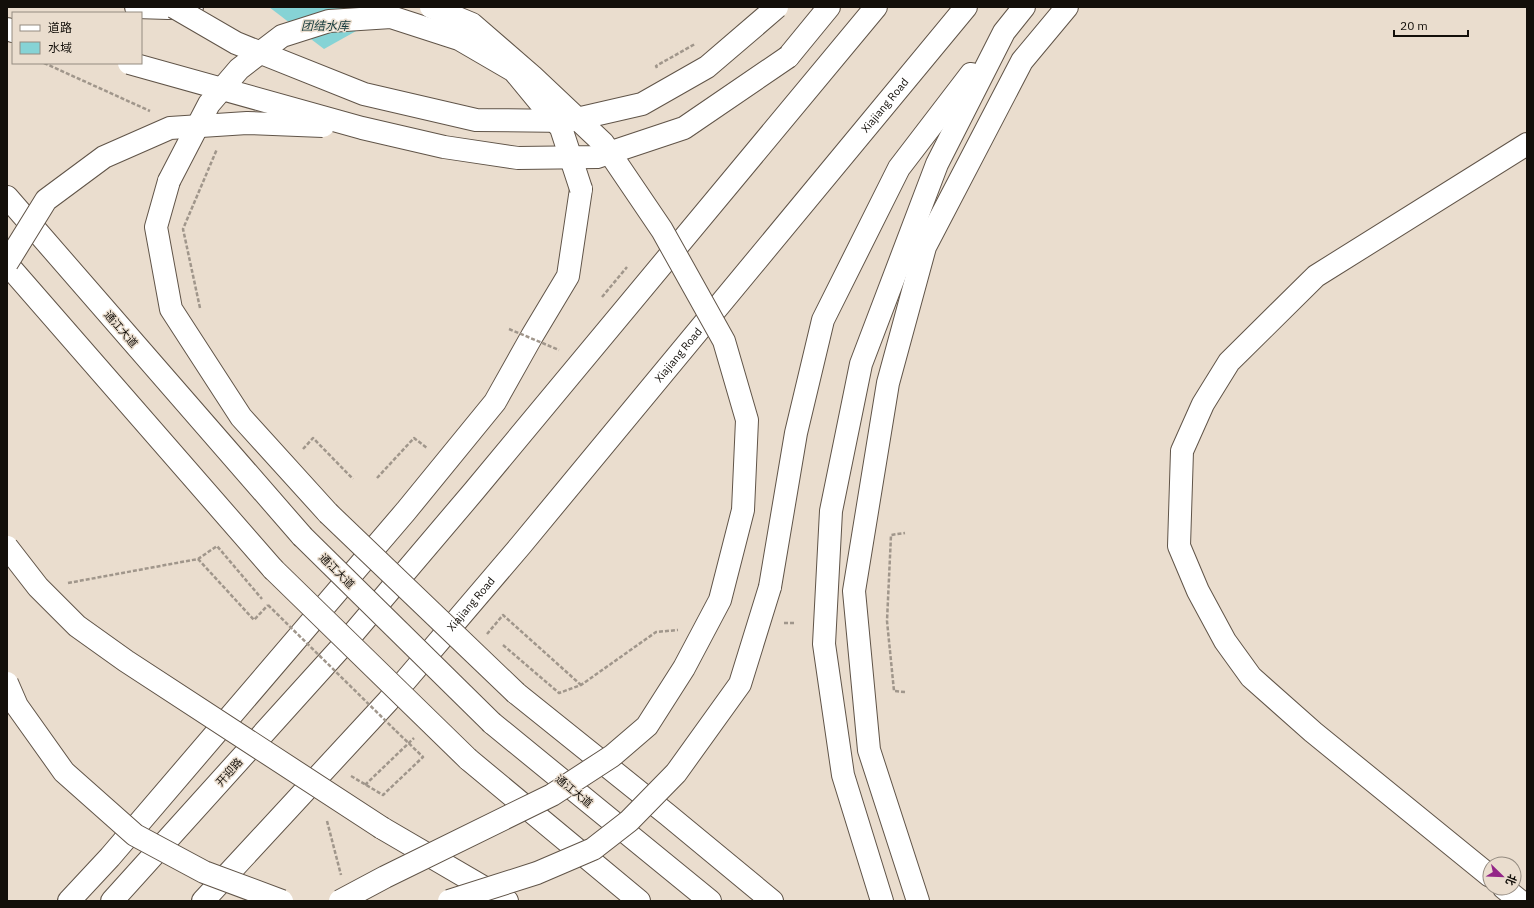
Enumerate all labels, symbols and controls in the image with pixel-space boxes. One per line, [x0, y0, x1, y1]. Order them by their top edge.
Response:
legend [12, 12, 142, 64]
scale bar [1394, 12, 1468, 38]
water label: 团结水库 [301, 18, 351, 33]
text: 20 m [1400, 18, 1428, 33]
text: 道路 [48, 20, 72, 35]
text: 水域 [48, 40, 72, 55]
street label: Xiajiang Road [858, 75, 911, 136]
street label: 通江大道 [101, 308, 141, 350]
street label: Xiajiang Road [651, 325, 705, 385]
street label: 通江大道 [316, 550, 358, 592]
street label: Xiajiang Road [444, 574, 498, 634]
street label: 开迎路 [213, 755, 245, 789]
street label: 通江大道 [552, 772, 596, 810]
north arrow [1482, 856, 1522, 896]
text: 北 [1503, 872, 1520, 888]

